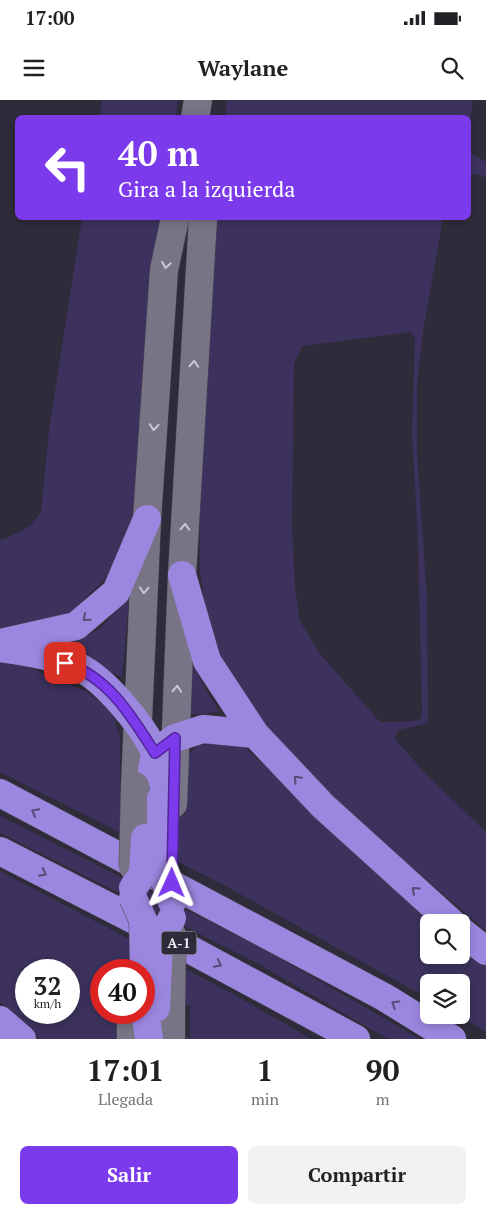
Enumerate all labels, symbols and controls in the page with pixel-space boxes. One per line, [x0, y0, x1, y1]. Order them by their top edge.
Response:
text: 17:00 [25, 5, 74, 30]
text: Waylane [198, 53, 288, 82]
icon: menu [20, 54, 48, 82]
icon: search [438, 54, 466, 82]
text: 40 m [118, 130, 199, 176]
icon: left [35, 135, 100, 200]
text: Gira a la izquierda [118, 174, 295, 203]
one-way arrow [161, 261, 171, 270]
one-way arrow [188, 360, 199, 368]
one-way arrow [148, 424, 159, 432]
one-way arrow [180, 522, 190, 530]
one-way arrow [138, 586, 149, 594]
one-way arrow [82, 612, 91, 621]
pin [44, 642, 86, 684]
icon: arrive [51, 649, 79, 677]
one-way arrow [172, 685, 183, 693]
one-way arrow [294, 775, 303, 784]
one-way arrow [31, 808, 40, 818]
position arrow [145, 856, 197, 908]
one-way arrow [38, 867, 47, 877]
one-way arrow [412, 887, 421, 896]
map controls [420, 914, 470, 1024]
button: search [420, 914, 470, 964]
road number: A-1 [162, 931, 196, 954]
one-way arrow [213, 958, 222, 968]
speed limit sign: 40 [90, 959, 155, 1024]
text: 32 [33, 969, 62, 1002]
button: layers [420, 974, 470, 1024]
text: km/h [34, 996, 61, 1011]
one-way arrow [392, 1001, 401, 1010]
text: 17:01 [86, 1050, 165, 1090]
text: 1 [257, 1050, 274, 1090]
text: 90 [366, 1050, 400, 1090]
text: Llegada [98, 1088, 153, 1110]
text: min [251, 1088, 279, 1110]
text: m [376, 1088, 389, 1110]
button: Salir [20, 1146, 238, 1204]
button: Compartir [248, 1146, 466, 1204]

